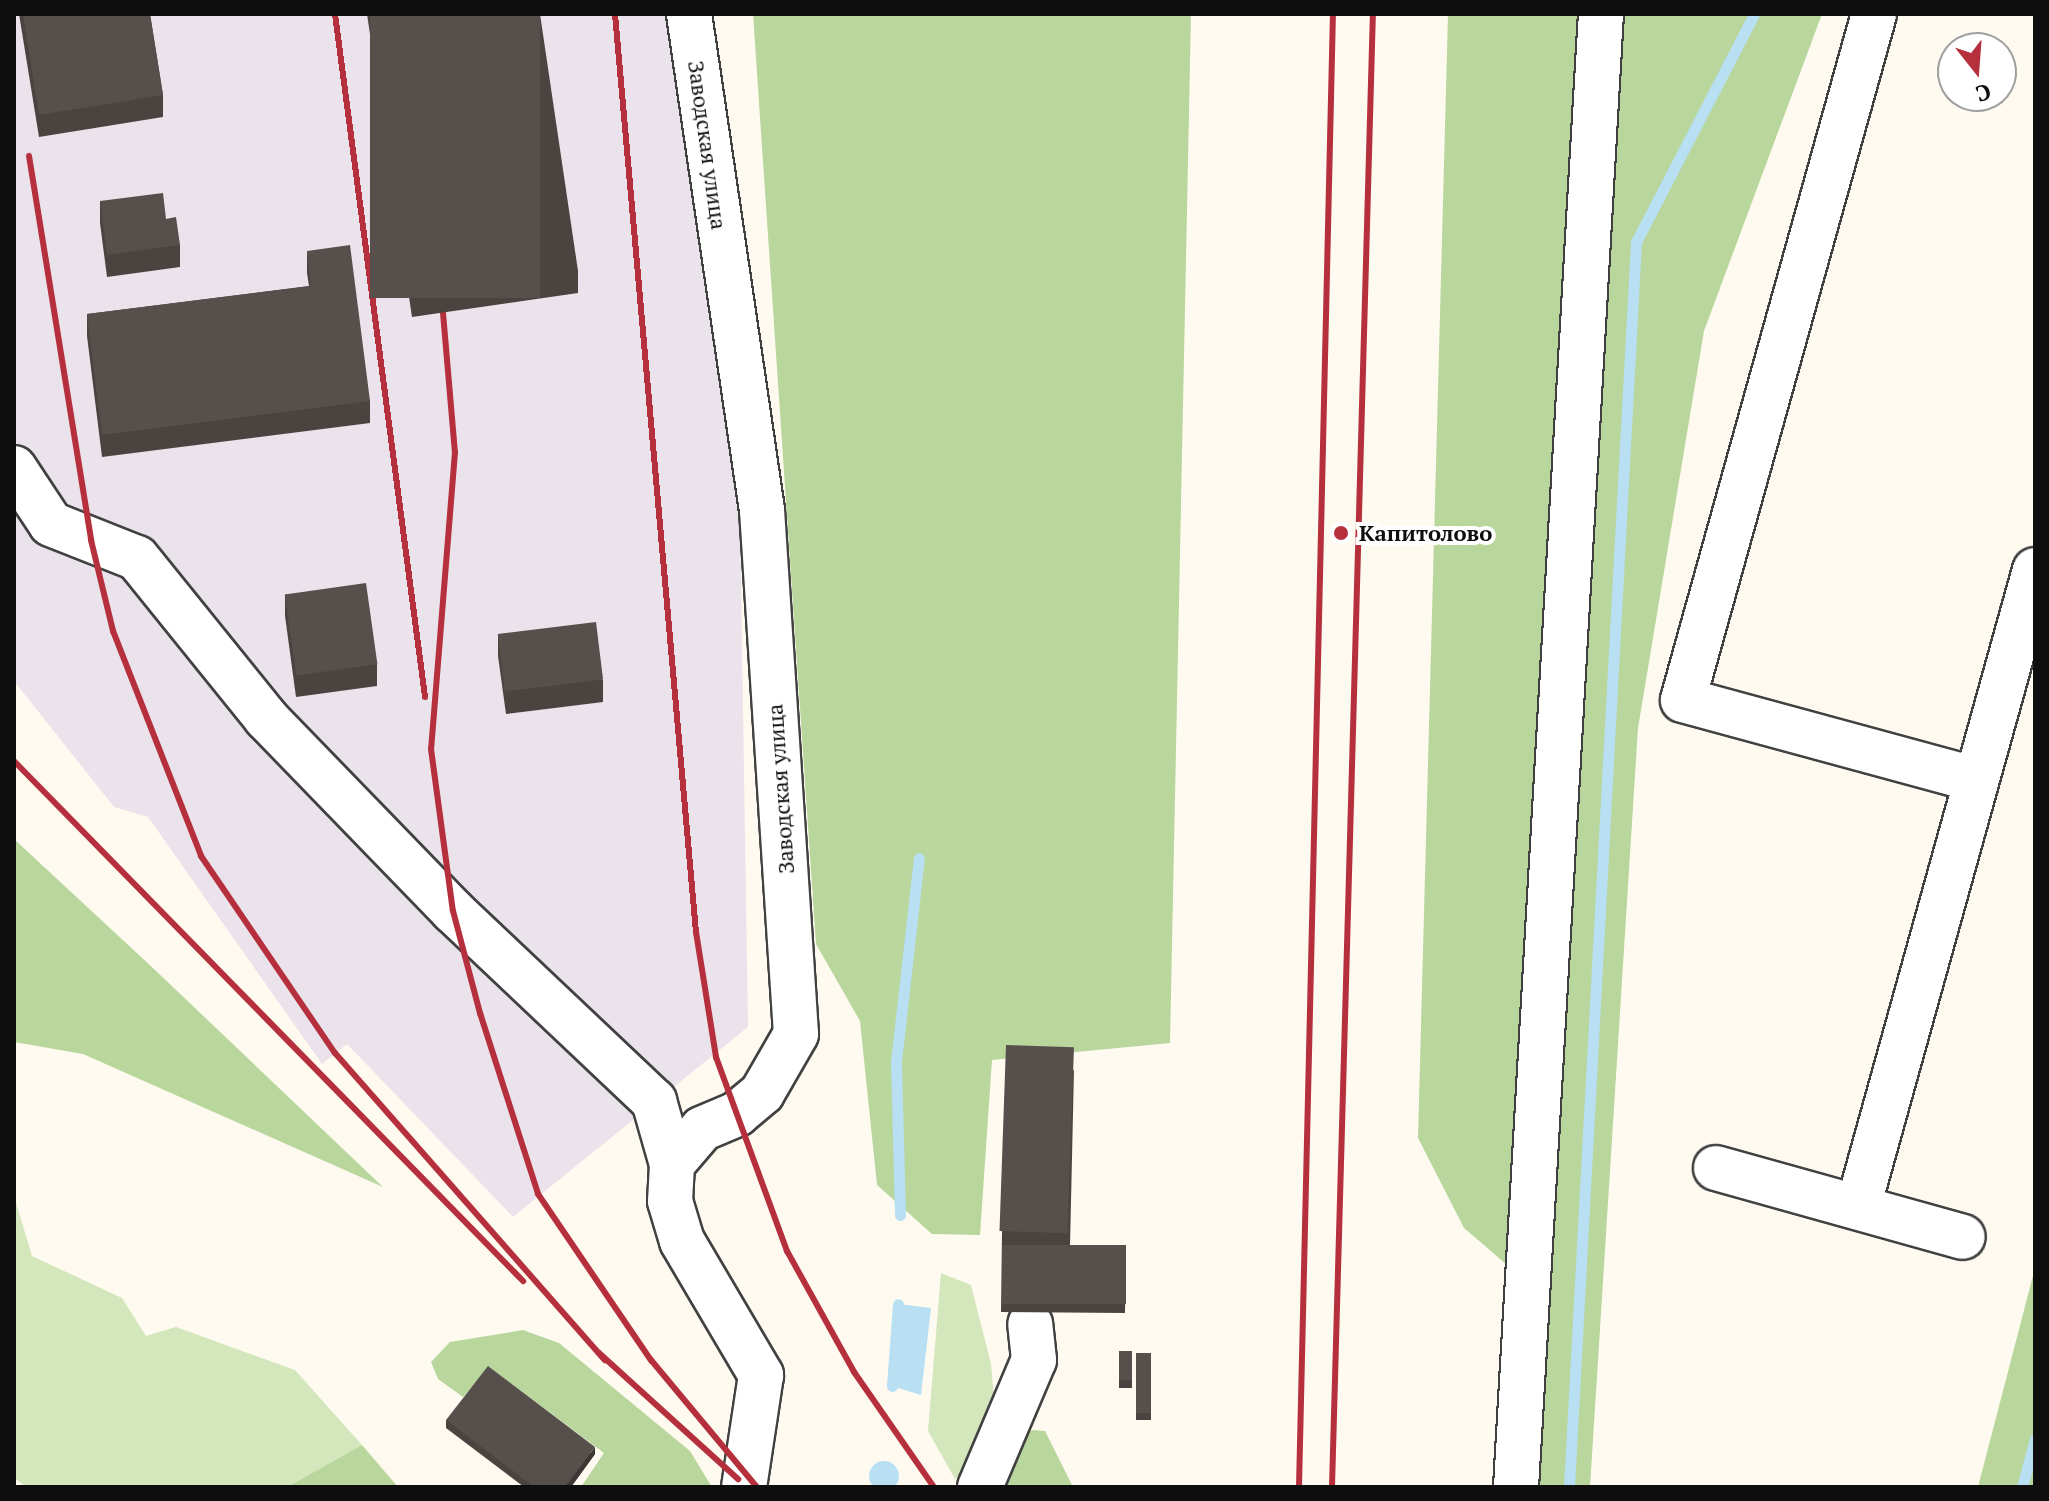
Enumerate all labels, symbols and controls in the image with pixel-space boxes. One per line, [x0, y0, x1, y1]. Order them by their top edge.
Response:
north arrow [1937, 32, 2017, 112]
street label: Заводская улица [683, 59, 733, 231]
text: С [1972, 78, 1995, 109]
place label: Капитолово [1359, 520, 1492, 546]
marker: Капитолово [1330, 522, 1352, 544]
street label: Заводская улица [761, 703, 799, 875]

